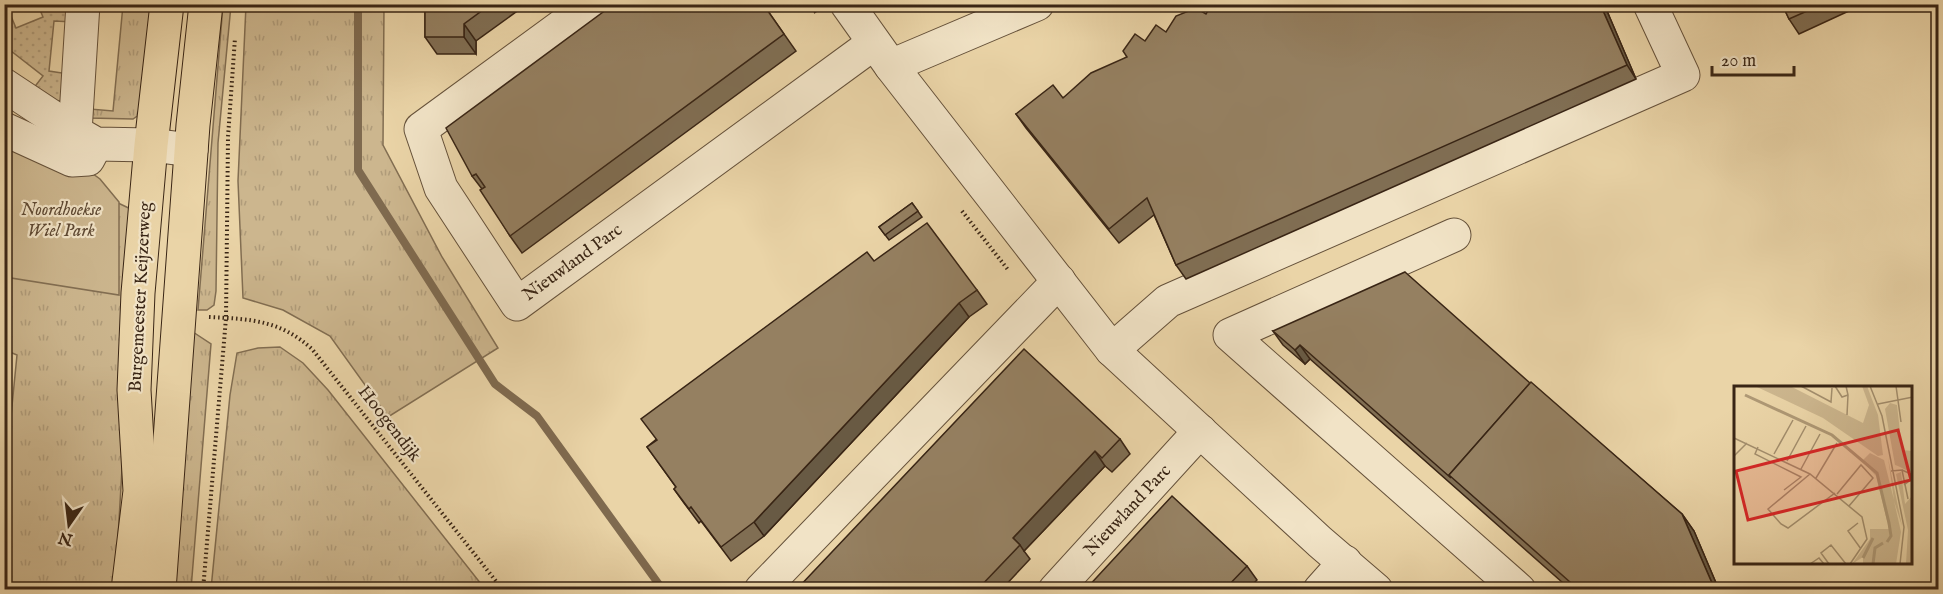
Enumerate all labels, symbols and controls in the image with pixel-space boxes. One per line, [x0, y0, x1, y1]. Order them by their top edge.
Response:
scale bar [1712, 39, 1794, 77]
text: 20 m [1721, 50, 1756, 73]
park label: Noordhoekse Wiel Park [21, 199, 101, 243]
street label: Burgemeester Keijzerweg [125, 201, 157, 393]
street label: Nieuwland Parc [519, 219, 628, 307]
street label: Hoogendijk [352, 381, 426, 467]
inset map [1734, 386, 1913, 564]
street label: Nieuwland Parc [1079, 460, 1177, 562]
north arrow [39, 495, 99, 555]
text: N [57, 526, 76, 549]

